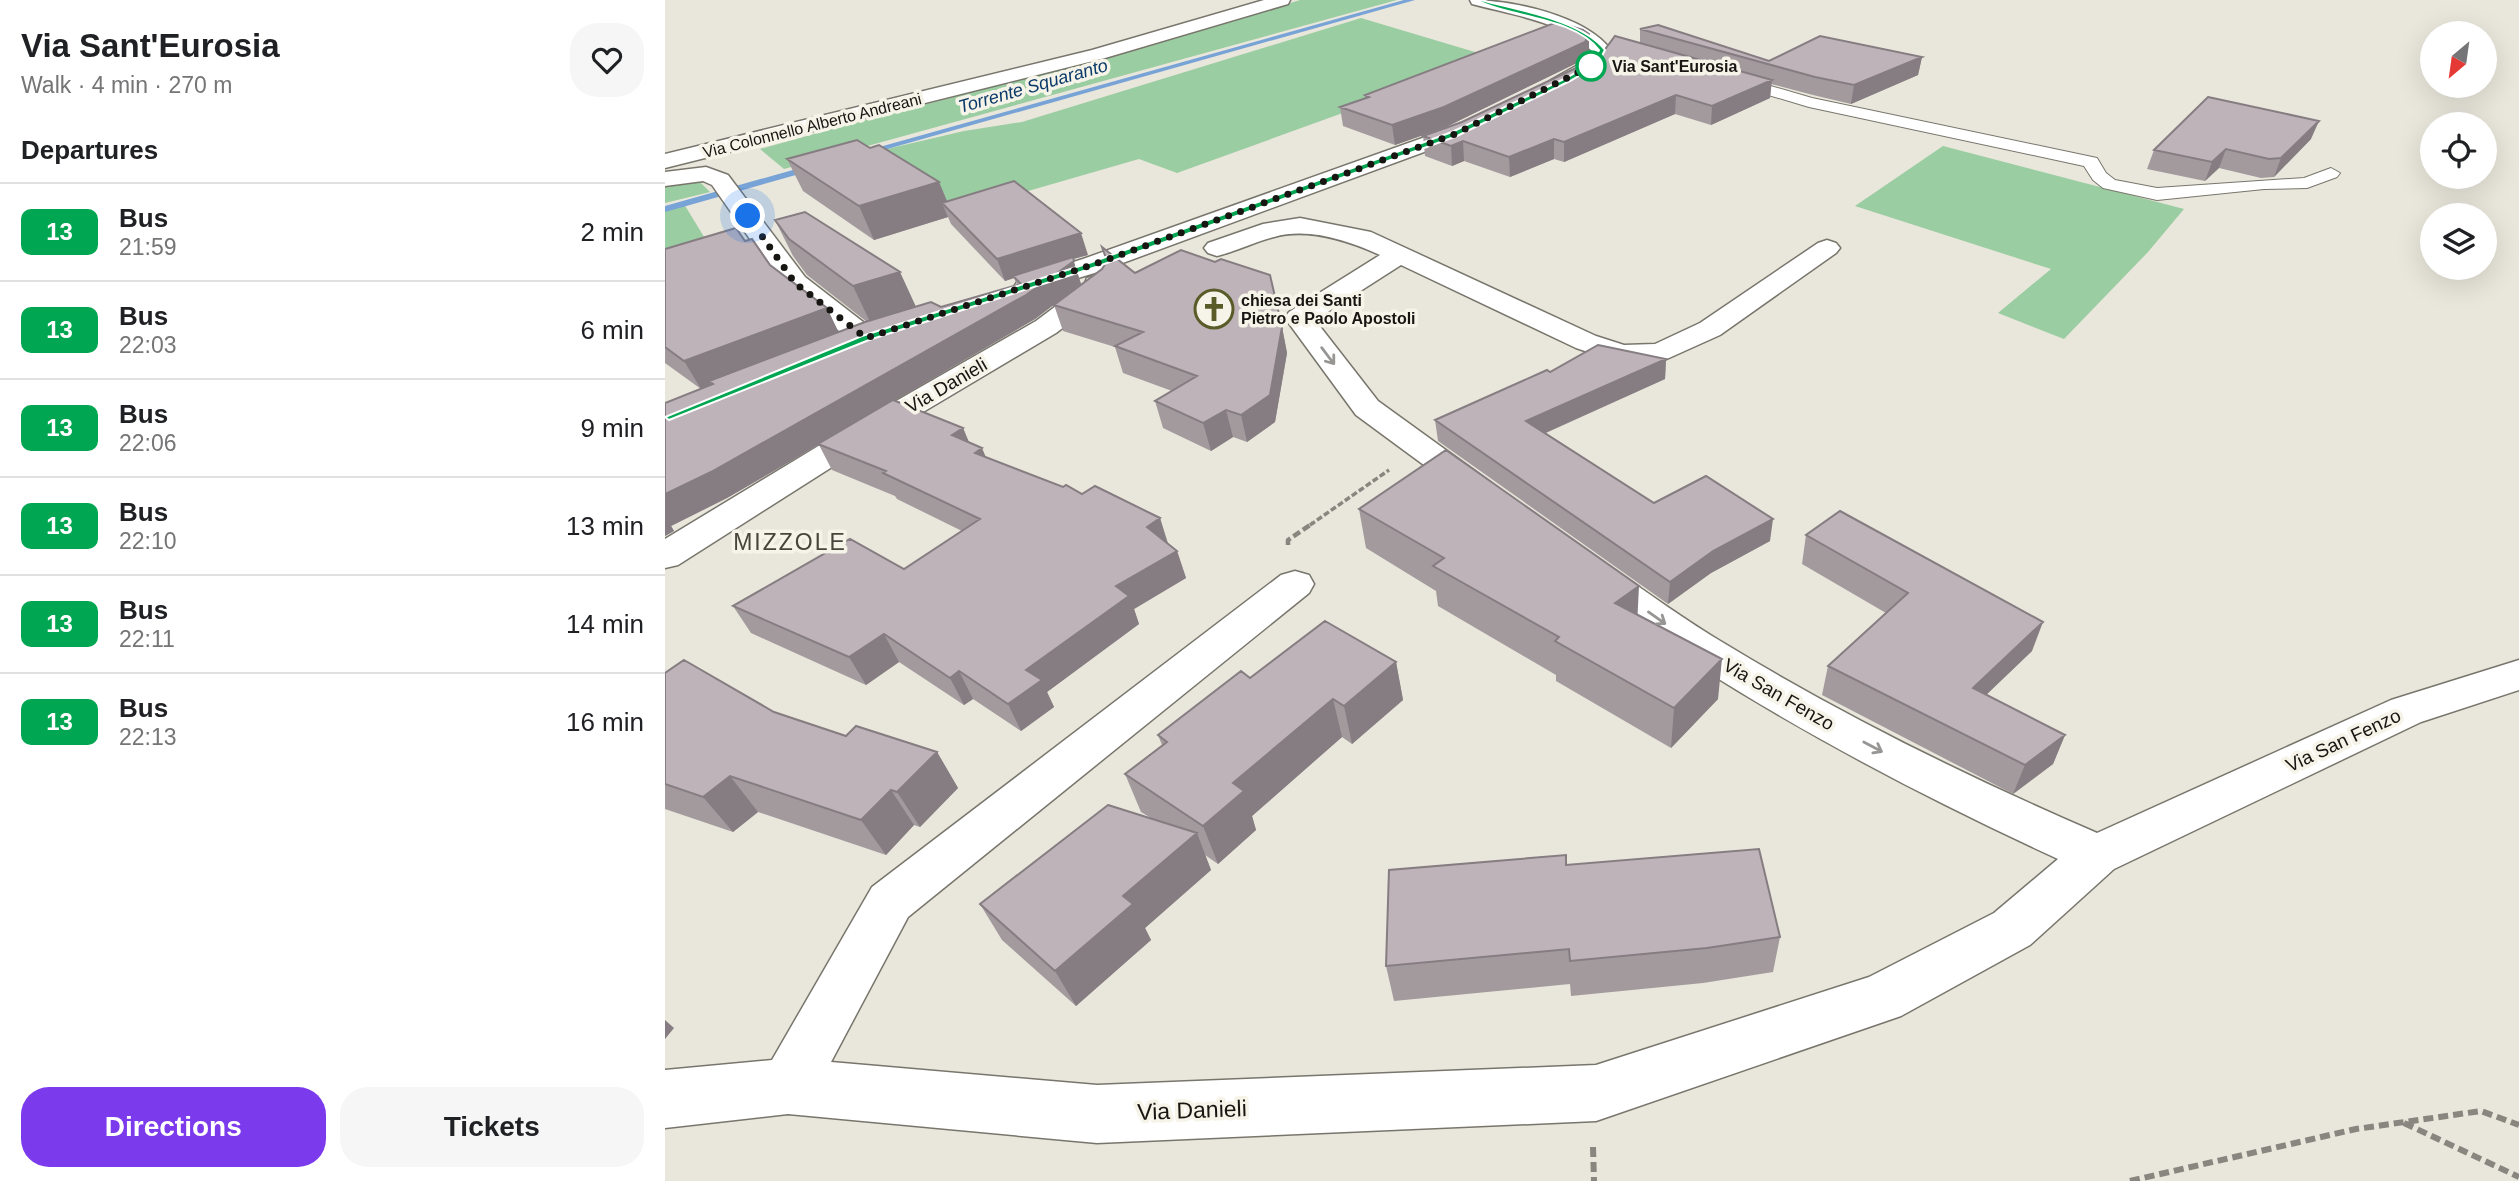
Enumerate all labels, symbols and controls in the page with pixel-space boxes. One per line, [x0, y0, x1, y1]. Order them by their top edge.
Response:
north arrow [2420, 21, 2497, 98]
map controls [2420, 21, 2497, 280]
button: heart [570, 23, 644, 97]
text: Via Sant'Eurosia [21, 27, 280, 64]
marker: Via Sant'Eurosia [1576, 51, 1606, 81]
water label: Torrente Squaranto [956, 55, 1110, 117]
place label: Via Sant'Eurosia [1612, 58, 1737, 75]
text: Walk · 4 min · 270 m [21, 72, 232, 98]
street label: Via Colonnello Alberto Andreani [701, 90, 923, 161]
button: locate [2420, 112, 2497, 189]
text: Departures [21, 135, 158, 165]
your location [730, 198, 765, 233]
text: Bus [119, 203, 168, 233]
button: layers [2420, 203, 2497, 280]
text: 2 min [580, 217, 644, 247]
text: 13 [46, 218, 73, 245]
text: 21:59 [119, 234, 177, 260]
church icon: chiesa dei Santi Pietro e Paolo Apostoli [1193, 288, 1235, 330]
place label: chiesa dei Santi Pietro e Paolo Apostoli [1241, 292, 1416, 327]
text: Bus [119, 301, 168, 331]
text: 6 min [580, 315, 644, 345]
text: 13 [46, 316, 73, 343]
text: 22:03 [119, 332, 177, 358]
one-way arrow [1320, 346, 1335, 365]
street label: Via Danieli [902, 354, 991, 417]
text: Bus [119, 399, 168, 429]
text: 9 min [580, 413, 644, 443]
text: 13 [46, 414, 73, 441]
text: 22:06 [119, 430, 177, 456]
text: Bus [119, 497, 168, 527]
text: 13 min [566, 511, 644, 541]
text: 13 [46, 512, 73, 539]
text: 22:10 [119, 528, 177, 554]
district label: MIZZOLE [733, 529, 847, 555]
text: Bus [119, 595, 168, 625]
text: 14 min [566, 609, 644, 639]
text: 13 [46, 610, 73, 637]
one-way arrow [1647, 611, 1666, 625]
text: 22:11 [119, 626, 175, 652]
street label: Via San Fenzo [1720, 654, 1838, 735]
text: Bus [119, 693, 168, 723]
street label: Via San Fenzo [2282, 705, 2404, 776]
text: 16 min [566, 707, 644, 737]
text: 13 [46, 708, 73, 735]
text: 22:13 [119, 724, 177, 750]
one-way arrow [1862, 741, 1883, 754]
button: Directions [21, 1087, 326, 1167]
button: Tickets [340, 1087, 644, 1167]
street label: Via Danieli [1137, 1095, 1247, 1125]

